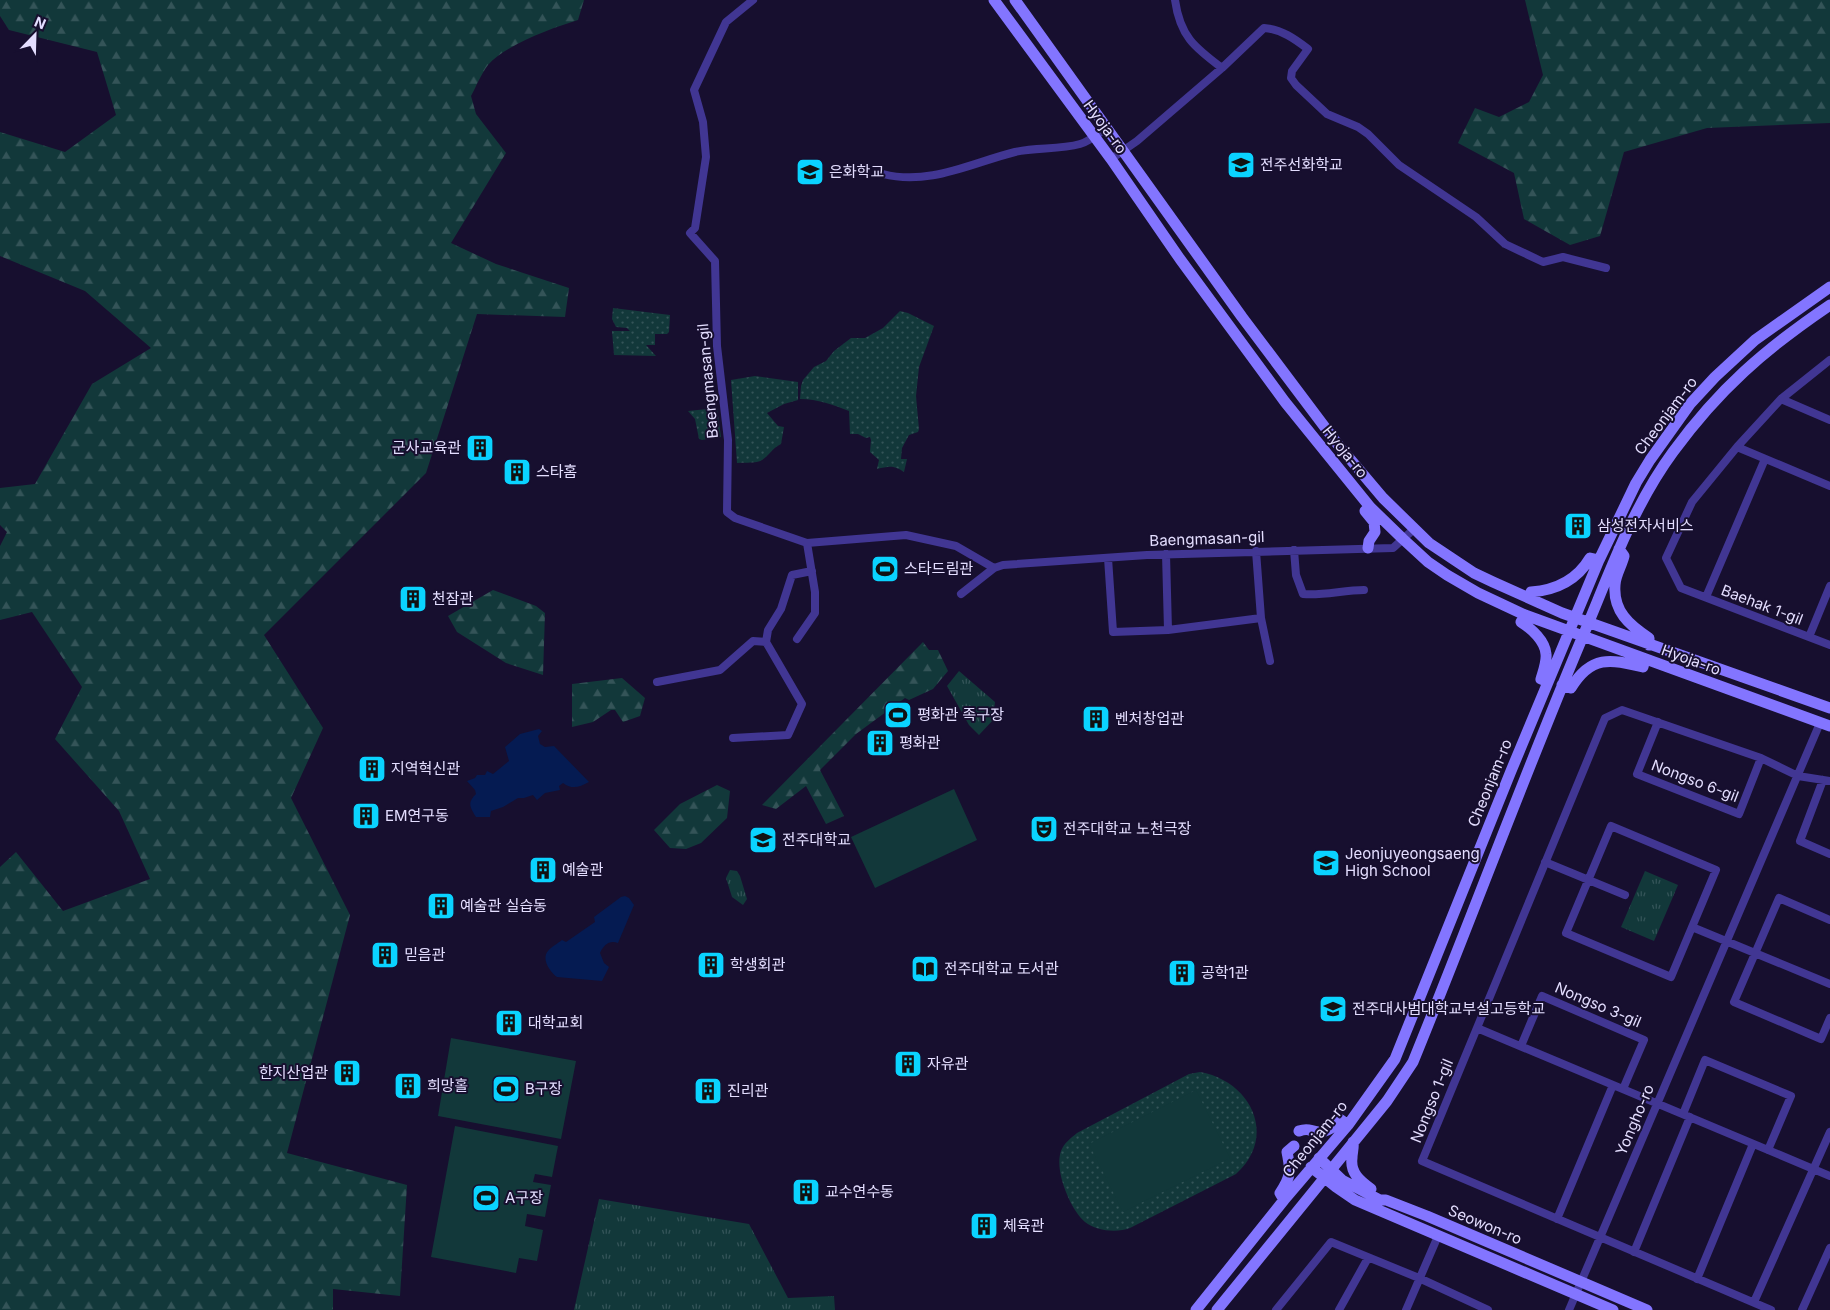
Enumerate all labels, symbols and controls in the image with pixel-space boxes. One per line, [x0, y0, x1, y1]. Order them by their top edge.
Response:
north arrow [10, 10, 60, 60]
text: N [32, 13, 49, 32]
street label: Hyoja-ro [1080, 96, 1131, 157]
school or university icon: 전주선화학교 [1226, 150, 1256, 180]
place label: 전주선화학교 [1260, 155, 1343, 174]
school or university icon: 은화학교 [795, 157, 825, 187]
place label: 은화학교 [829, 162, 884, 181]
street label: Baengmasan-gil [693, 323, 722, 439]
street label: Cheonjam-ro [1630, 373, 1701, 459]
street label: Hyoja-ro [1319, 422, 1372, 482]
building icon: 군사교육관 [465, 433, 495, 463]
place label: 군사교육관 [392, 438, 461, 457]
building icon: 스타홈 [502, 457, 532, 487]
place label: 스타홈 [536, 462, 577, 481]
building icon: 삼성전자서비스 [1563, 511, 1593, 541]
place label: 삼성전자서비스 [1597, 516, 1694, 535]
street label: Baengmasan-gil [1149, 527, 1265, 550]
sports icon: 스타드림관 [870, 554, 900, 584]
place label: 스타드림관 [904, 559, 973, 578]
street label: Baehak 1-gil [1719, 580, 1806, 629]
building icon: 천잠관 [398, 584, 428, 614]
place label: 천잠관 [432, 589, 474, 608]
street label: Hyoja-ro [1659, 640, 1723, 679]
sports icon: 평화관 족구장 [883, 700, 913, 730]
building icon: 벤처창업관 [1081, 704, 1111, 734]
place label: 평화관 족구장 [917, 705, 1004, 724]
place label: 벤처창업관 [1115, 709, 1184, 728]
building icon: 평화관 [865, 728, 895, 758]
place label: 평화관 [899, 733, 941, 752]
street label: Cheonjam-ro [1463, 736, 1516, 829]
building icon: 지역혁신관 [357, 754, 387, 784]
street label: Nongso 6-gil [1649, 755, 1742, 806]
place label: 지역혁신관 [391, 759, 460, 778]
building icon: EM연구동 [351, 801, 381, 831]
place label: EM연구동 [385, 806, 449, 825]
theatre icon: 전주대학교 노천극장 [1029, 814, 1059, 844]
place label: 전주대학교 노천극장 [1063, 819, 1192, 838]
school or university icon: 전주대학교 [748, 825, 778, 855]
place label: 전주대학교 [782, 830, 851, 849]
place label: Jeonjuyeongsaeng High School [1345, 844, 1480, 880]
school or university icon: Jeonjuyeongsaeng High School [1311, 848, 1341, 878]
building icon: 예술관 [528, 855, 558, 885]
place label: 예술관 [562, 860, 604, 879]
building icon: 예술관 실습동 [426, 891, 456, 921]
place label: 예술관 실습동 [460, 896, 547, 915]
building icon: 믿음관 [370, 940, 400, 970]
place label: 믿음관 [404, 945, 446, 964]
building icon: 학생회관 [696, 950, 726, 980]
library icon: 전주대학교 도서관 [910, 954, 940, 984]
place label: 학생회관 [730, 955, 785, 974]
building icon: 공학1관 [1167, 958, 1197, 988]
place label: 전주대학교 도서관 [944, 959, 1059, 978]
place label: 공학1관 [1201, 963, 1249, 982]
street label: Nongso 3-gil [1552, 978, 1644, 1031]
school or university icon: 전주대사범대학교부설고등학교 [1318, 994, 1348, 1024]
place label: 전주대사범대학교부설고등학교 [1352, 999, 1545, 1018]
building icon: 대학교회 [494, 1008, 524, 1038]
place label: 대학교회 [528, 1013, 583, 1032]
building icon: 자유관 [893, 1049, 923, 1079]
place label: 자유관 [927, 1054, 969, 1073]
street label: Nongso 1-gil [1406, 1056, 1457, 1146]
building icon: 한지산업관 [332, 1058, 362, 1088]
place label: 한지산업관 [259, 1063, 328, 1082]
building icon: 희망홀 [393, 1071, 423, 1101]
sports icon: B구장 [491, 1074, 521, 1104]
place label: 희망홀 [427, 1076, 468, 1095]
building icon: 진리관 [693, 1076, 723, 1106]
place label: B구장 [525, 1079, 563, 1098]
place label: 진리관 [727, 1081, 769, 1100]
street label: Yongho-ro [1611, 1081, 1658, 1158]
street label: Cheonjam-ro [1278, 1097, 1351, 1181]
building icon: 교수연수동 [791, 1177, 821, 1207]
place label: 교수연수동 [825, 1182, 894, 1201]
sports icon: A구장 [471, 1183, 501, 1213]
place label: A구장 [505, 1188, 543, 1207]
street label: Seowon-ro [1445, 1201, 1525, 1249]
building icon: 체육관 [969, 1211, 999, 1241]
place label: 체육관 [1003, 1216, 1045, 1235]

